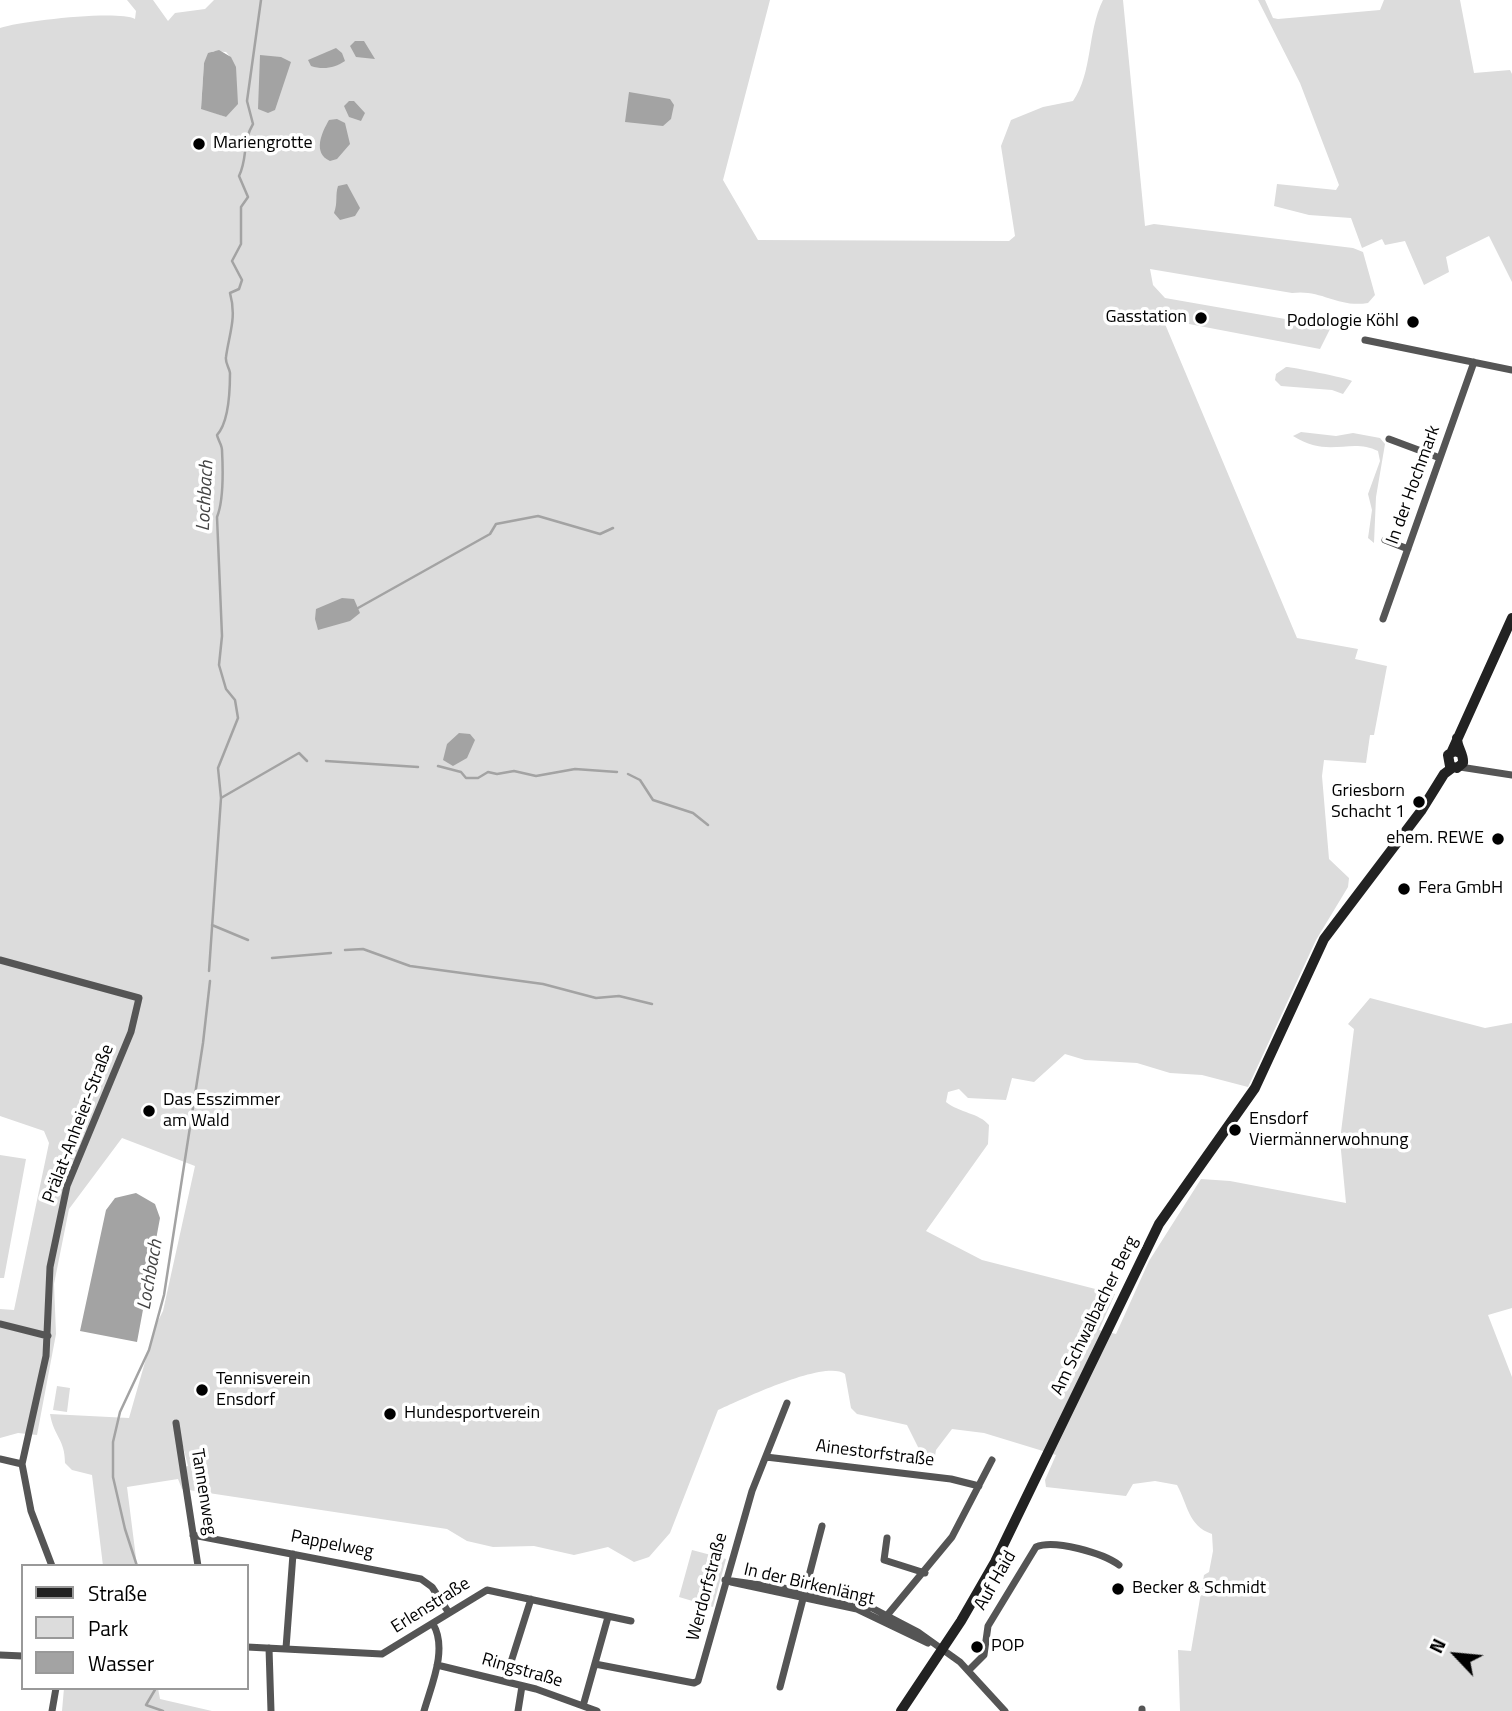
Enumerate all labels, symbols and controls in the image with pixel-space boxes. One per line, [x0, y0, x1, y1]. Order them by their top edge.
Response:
place label: Mariengrotte [213, 133, 313, 155]
marker: Mariengrotte [191, 136, 207, 152]
place label: Gasstation [1105, 307, 1187, 329]
marker: Gasstation [1193, 310, 1209, 326]
place label: Podologie Köhl [1287, 311, 1399, 333]
marker: Podologie Köhl [1405, 314, 1421, 330]
street label: In der Hochmark [1383, 423, 1445, 547]
water label: Lochbach [193, 460, 219, 532]
place label: Griesborn Schacht 1 [1331, 781, 1405, 824]
marker: Griesborn Schacht 1 [1411, 794, 1427, 810]
place label: ehem. REWE [1386, 828, 1484, 850]
marker: ehem. REWE [1490, 831, 1506, 847]
place label: Fera GmbH [1418, 878, 1503, 900]
marker: Fera GmbH [1396, 881, 1412, 897]
street label: Prälat-Anheier-Straße [39, 1042, 119, 1206]
place label: Das Esszimmer am Wald [163, 1090, 280, 1132]
marker: Das Esszimmer am Wald [141, 1103, 157, 1119]
place label: Ensdorf Viermännerwohnung [1249, 1109, 1408, 1152]
marker: Ensdorf Viermännerwohnung [1227, 1122, 1243, 1138]
street label: Am Schwalbacher Berg [1047, 1233, 1143, 1399]
water label: Lochbach [134, 1238, 168, 1312]
place label: Tennisverein Ensdorf [216, 1369, 311, 1412]
marker: Tennisverein Ensdorf [194, 1382, 210, 1398]
place label: Hundesportverein [404, 1403, 540, 1425]
marker: Hundesportverein [382, 1406, 398, 1422]
street label: Ainestorfstraße [815, 1436, 935, 1472]
street label: Tannenweg [186, 1447, 220, 1537]
street label: Pappelweg [289, 1526, 375, 1564]
street label: Werdorfstraße [683, 1530, 733, 1644]
street label: Auf Haid [970, 1548, 1022, 1614]
street label: In der Birkenlängt [741, 1559, 877, 1611]
legend [21, 1564, 248, 1690]
street label: Erlenstraße [388, 1573, 474, 1639]
text: Straße [88, 1577, 147, 1609]
place label: Becker & Schmidt [1132, 1578, 1266, 1600]
marker: Becker & Schmidt [1110, 1581, 1126, 1597]
text: Park [88, 1612, 128, 1644]
north arrow [1421, 1620, 1491, 1690]
text: N [1421, 1633, 1453, 1658]
place label: POP [991, 1636, 1024, 1658]
marker: POP [969, 1639, 985, 1655]
text: Wasser [88, 1647, 154, 1679]
street label: Ringstraße [479, 1649, 565, 1693]

